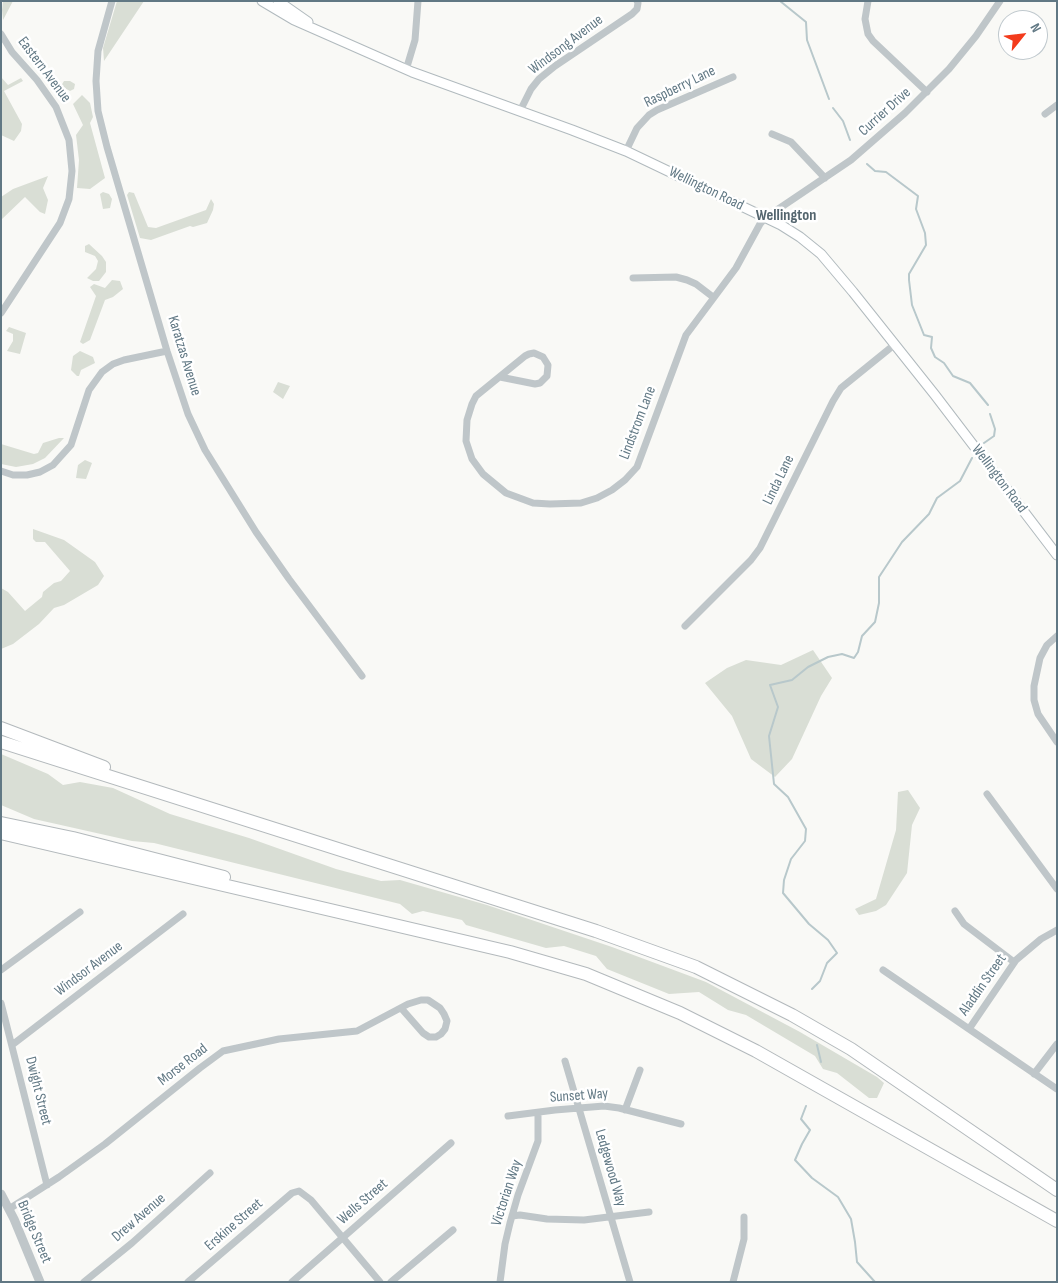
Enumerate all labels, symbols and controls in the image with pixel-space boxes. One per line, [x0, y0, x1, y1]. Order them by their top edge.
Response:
north arrow [998, 10, 1048, 60]
street label: Windsong Avenue [525, 11, 607, 79]
text: N [1026, 21, 1045, 35]
street label: Eastern Avenue [14, 34, 74, 106]
street label: Raspberry Lane [641, 62, 719, 112]
street label: Currier Drive [855, 84, 915, 140]
street label: Wellington Road [666, 163, 746, 215]
district label: Wellington [756, 206, 816, 226]
street label: Karatzas Avenue [163, 314, 205, 398]
street label: Lindstrom Lane [616, 384, 660, 462]
street label: Wellington Road [967, 441, 1031, 517]
street label: Linda Lane [759, 452, 799, 508]
street label: Windsor Avenue [52, 938, 126, 1000]
street label: Aladdin Street [955, 951, 1011, 1019]
street label: Morse Road [155, 1040, 211, 1090]
street label: Dwight Street [21, 1055, 55, 1127]
street label: Sunset Way [549, 1085, 609, 1107]
street label: Ledgewood Way [590, 1127, 630, 1209]
street label: Victorian Way [488, 1158, 526, 1228]
street label: Wells Street [334, 1175, 392, 1229]
street label: Drew Avenue [109, 1190, 169, 1246]
street label: Erskine Street [201, 1195, 267, 1255]
street label: Bridge Street [13, 1198, 55, 1266]

